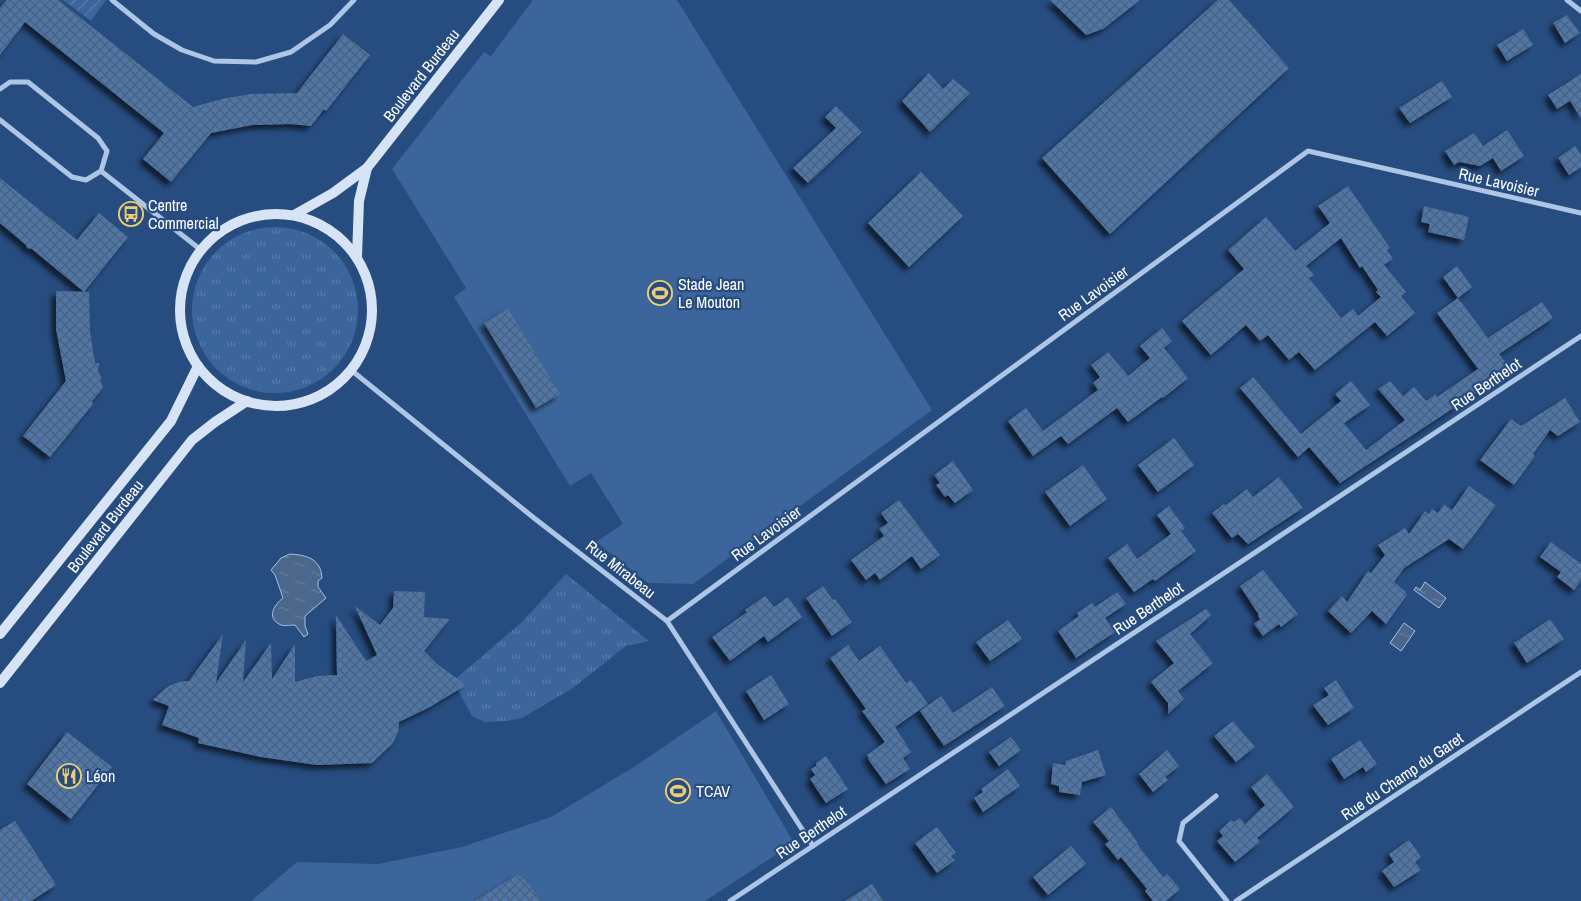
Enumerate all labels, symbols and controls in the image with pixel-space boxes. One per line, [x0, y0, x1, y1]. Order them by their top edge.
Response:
street label: Boulevard Burdeau [378, 24, 464, 126]
street label: Rue Lavoisier [1457, 162, 1542, 202]
place label: Centre Commercial [148, 194, 219, 234]
bus stop icon: Centre Commercial [118, 201, 144, 227]
street label: Rue Lavoisier [1053, 260, 1133, 326]
place label: Stade Jean Le Mouton [678, 273, 744, 313]
sports icon: Stade Jean Le Mouton [647, 280, 673, 306]
street label: Rue Berthelot [1447, 352, 1526, 416]
street label: Boulevard Burdeau [62, 475, 148, 577]
street label: Rue Lavoisier [726, 500, 806, 566]
street label: Rue Mirabeau [581, 535, 661, 603]
street label: Rue Berthelot [1109, 576, 1188, 640]
street label: Rue du Champ du Garet [1337, 727, 1468, 825]
restaurant icon: Léon [56, 763, 82, 789]
place label: Léon [86, 765, 115, 787]
sports icon: TCAV [665, 778, 691, 804]
place label: TCAV [696, 780, 730, 802]
street label: Rue Berthelot [772, 800, 851, 864]

